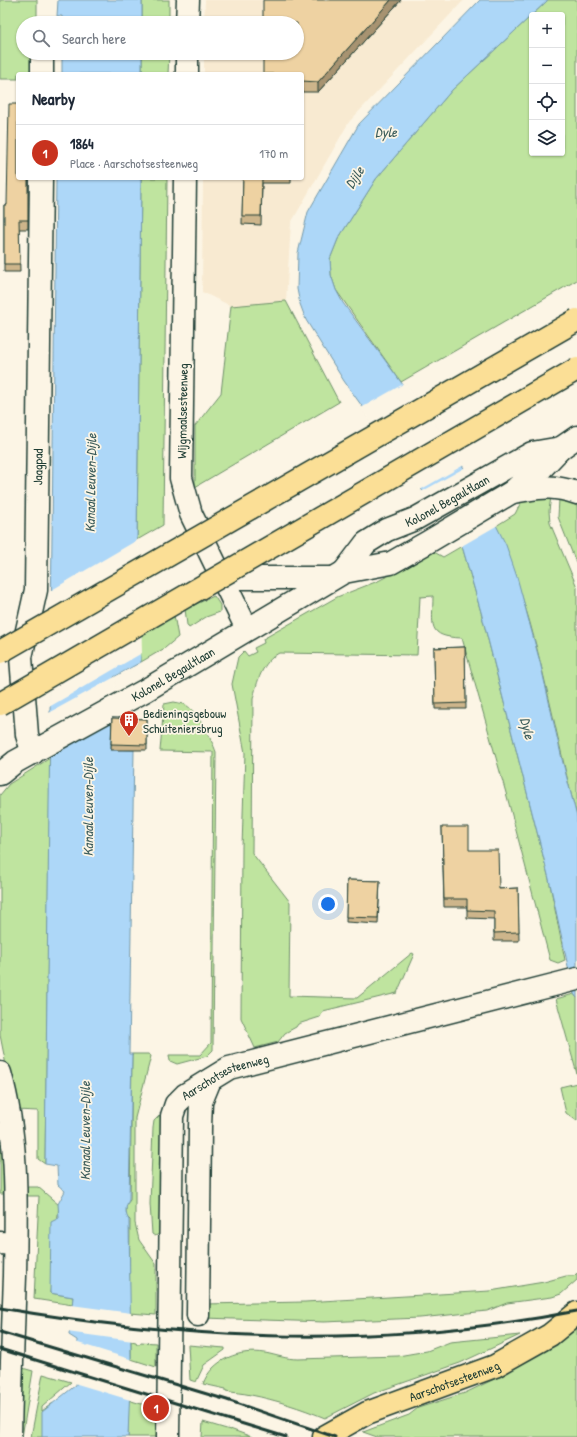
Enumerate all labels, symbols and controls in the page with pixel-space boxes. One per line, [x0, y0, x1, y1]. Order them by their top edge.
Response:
map controls [529, 12, 565, 156]
button: + [529, 12, 565, 48]
search box [16, 16, 304, 60]
icon: search [30, 27, 52, 49]
text: Search here [62, 28, 126, 49]
button: − [529, 48, 565, 84]
button: locate [529, 84, 565, 120]
text: Nearby [32, 87, 75, 110]
button: layers [529, 120, 565, 156]
water label: Dyle [375, 122, 398, 142]
text: 1864 [70, 133, 94, 154]
text: 1 [43, 144, 47, 162]
text: 170 m [259, 144, 288, 162]
text: Place · Aarschotsesteenweg [70, 154, 198, 172]
water label: Dijle [340, 161, 369, 192]
street label: Wijgmaalsesteenweg [172, 363, 192, 459]
water label: Kanaal Leuven-Dijle [80, 432, 100, 533]
street label: Jaagpad [28, 448, 47, 485]
street label: Kolonel Begaultlaan [402, 470, 492, 531]
street label: Kolonel Begaultlaan [128, 642, 218, 705]
place label: Bedieningsgebouw Schuiteniersbrug [143, 704, 226, 737]
building icon: Bedieningsgebouw Schuiteniersbrug [118, 709, 140, 737]
water label: Dyle [515, 715, 540, 743]
water label: Kanaal Leuven-Dijle [78, 756, 97, 856]
your location [318, 894, 338, 914]
street label: Aarschotsesteenweg [178, 1049, 271, 1104]
water label: Kanaal Leuven-Dijle [75, 1080, 94, 1180]
street label: Aarschotsesteenweg [407, 1356, 503, 1406]
pin: 1 [143, 1393, 169, 1423]

